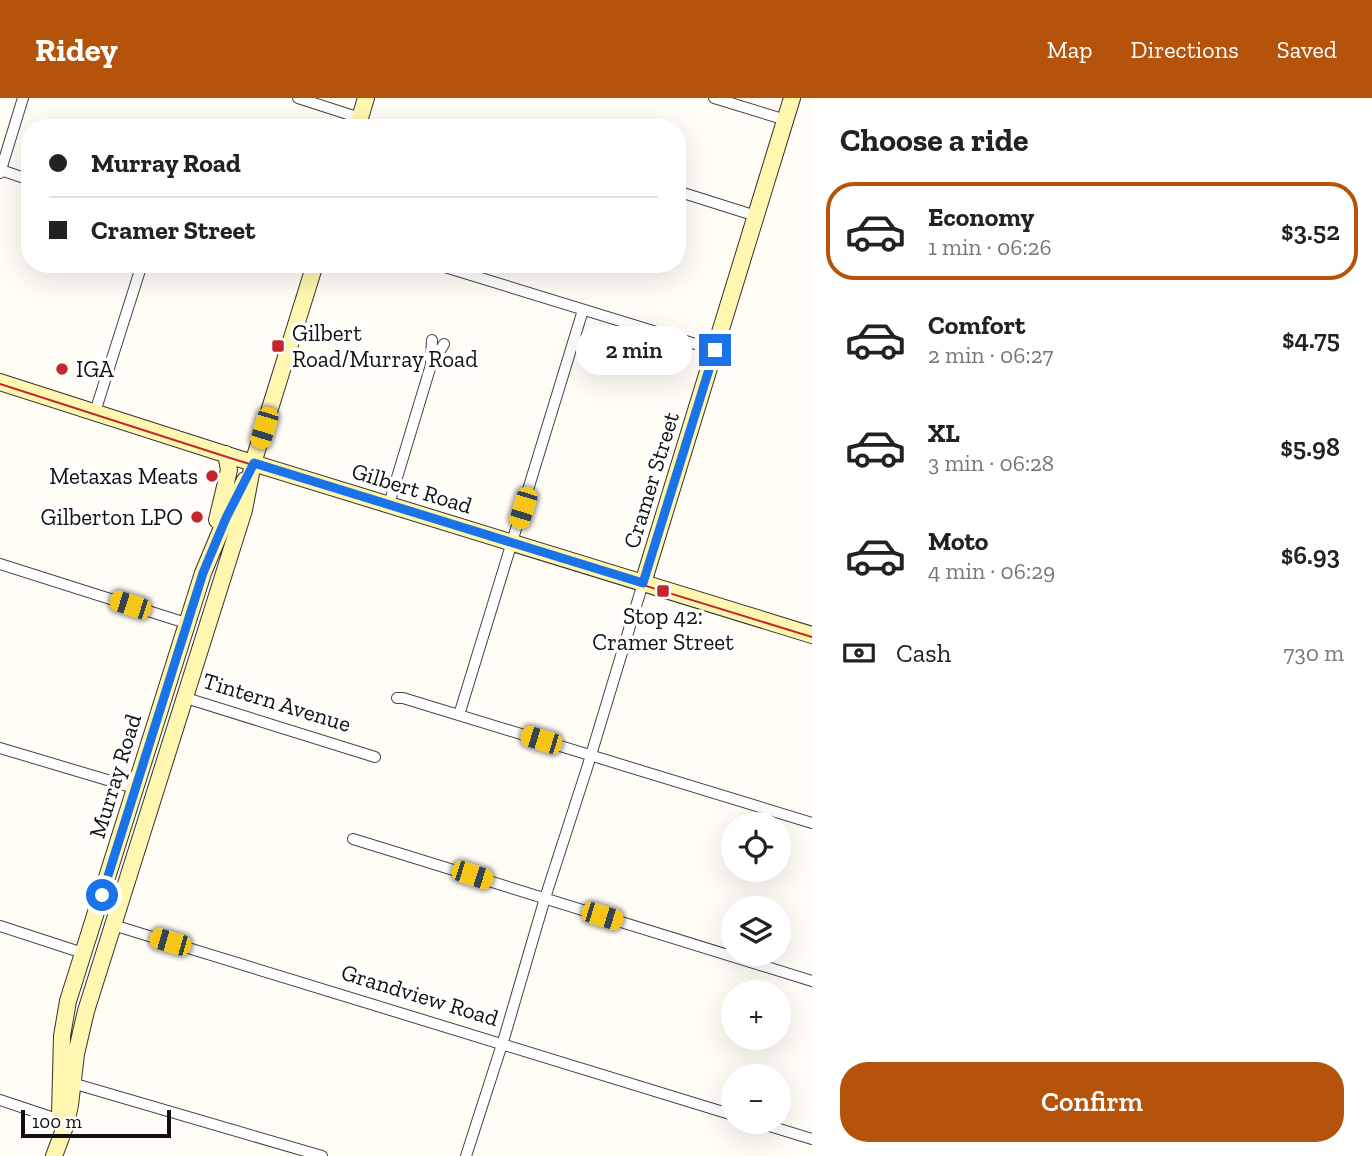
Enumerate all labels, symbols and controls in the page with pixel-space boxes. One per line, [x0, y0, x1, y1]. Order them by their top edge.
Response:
text: Ridey [35, 30, 118, 69]
text: Map [1047, 35, 1093, 64]
text: Directions [1131, 35, 1239, 64]
text: Saved [1277, 35, 1337, 64]
text: Choose a ride [840, 121, 1028, 159]
text: Murray Road [91, 147, 241, 179]
icon: car [844, 200, 907, 263]
text: Economy [928, 201, 1034, 233]
text: Cramer Street [91, 214, 255, 246]
text: $3.52 [1281, 215, 1340, 247]
text: 1 min · 06:26 [928, 233, 1052, 261]
icon: car [844, 308, 907, 371]
text: Comfort [928, 309, 1025, 341]
place label: Gilbert Road/Murray Road [292, 319, 478, 373]
text: $4.75 [1282, 323, 1340, 355]
callout: 2 min [575, 326, 690, 374]
route end [699, 334, 731, 366]
text: 2 min [605, 336, 663, 364]
marker: Gilbert Road/Murray Road [270, 338, 286, 354]
text: 2 min · 06:27 [928, 341, 1053, 369]
place label: IGA [76, 355, 115, 383]
marker: IGA [54, 361, 70, 377]
car [248, 405, 281, 451]
street label: Cramer Street [617, 408, 685, 552]
icon: car [844, 416, 907, 479]
text: XL [928, 417, 960, 449]
text: $5.98 [1280, 431, 1340, 463]
text: 3 min · 06:28 [928, 449, 1054, 477]
street label: Gilbert Road [348, 456, 476, 520]
place label: Metaxas Meats [49, 462, 198, 490]
marker: Metaxas Meats [204, 468, 220, 484]
car [507, 485, 540, 531]
place label: Gilberton LPO [41, 503, 183, 531]
marker: Gilberton LPO [189, 509, 205, 525]
icon: car [844, 524, 907, 587]
text: Moto [928, 525, 988, 557]
text: $6.93 [1281, 539, 1340, 571]
text: 4 min · 06:29 [928, 557, 1055, 585]
marker: Stop 42: Cramer Street [655, 583, 671, 599]
car [107, 589, 154, 621]
place label: Stop 42: Cramer Street [592, 602, 734, 656]
icon: cash [840, 634, 878, 672]
text: Cash [896, 637, 951, 669]
text: 730 m [1284, 639, 1344, 667]
street label: Tintern Avenue [200, 666, 354, 738]
street label: Murray Road [83, 710, 147, 842]
car [518, 724, 565, 756]
map controls [721, 812, 791, 1134]
button: locate [721, 812, 791, 882]
car [449, 859, 496, 891]
route start [86, 879, 118, 911]
button: layers [721, 896, 791, 966]
car [579, 900, 626, 932]
car [147, 926, 194, 958]
street label: Grandview Road [338, 958, 502, 1032]
button: + [721, 980, 791, 1050]
button: Confirm [840, 1062, 1344, 1142]
button: − [721, 1064, 791, 1134]
scale bar [21, 1107, 172, 1139]
text: 100 m [32, 1110, 82, 1133]

